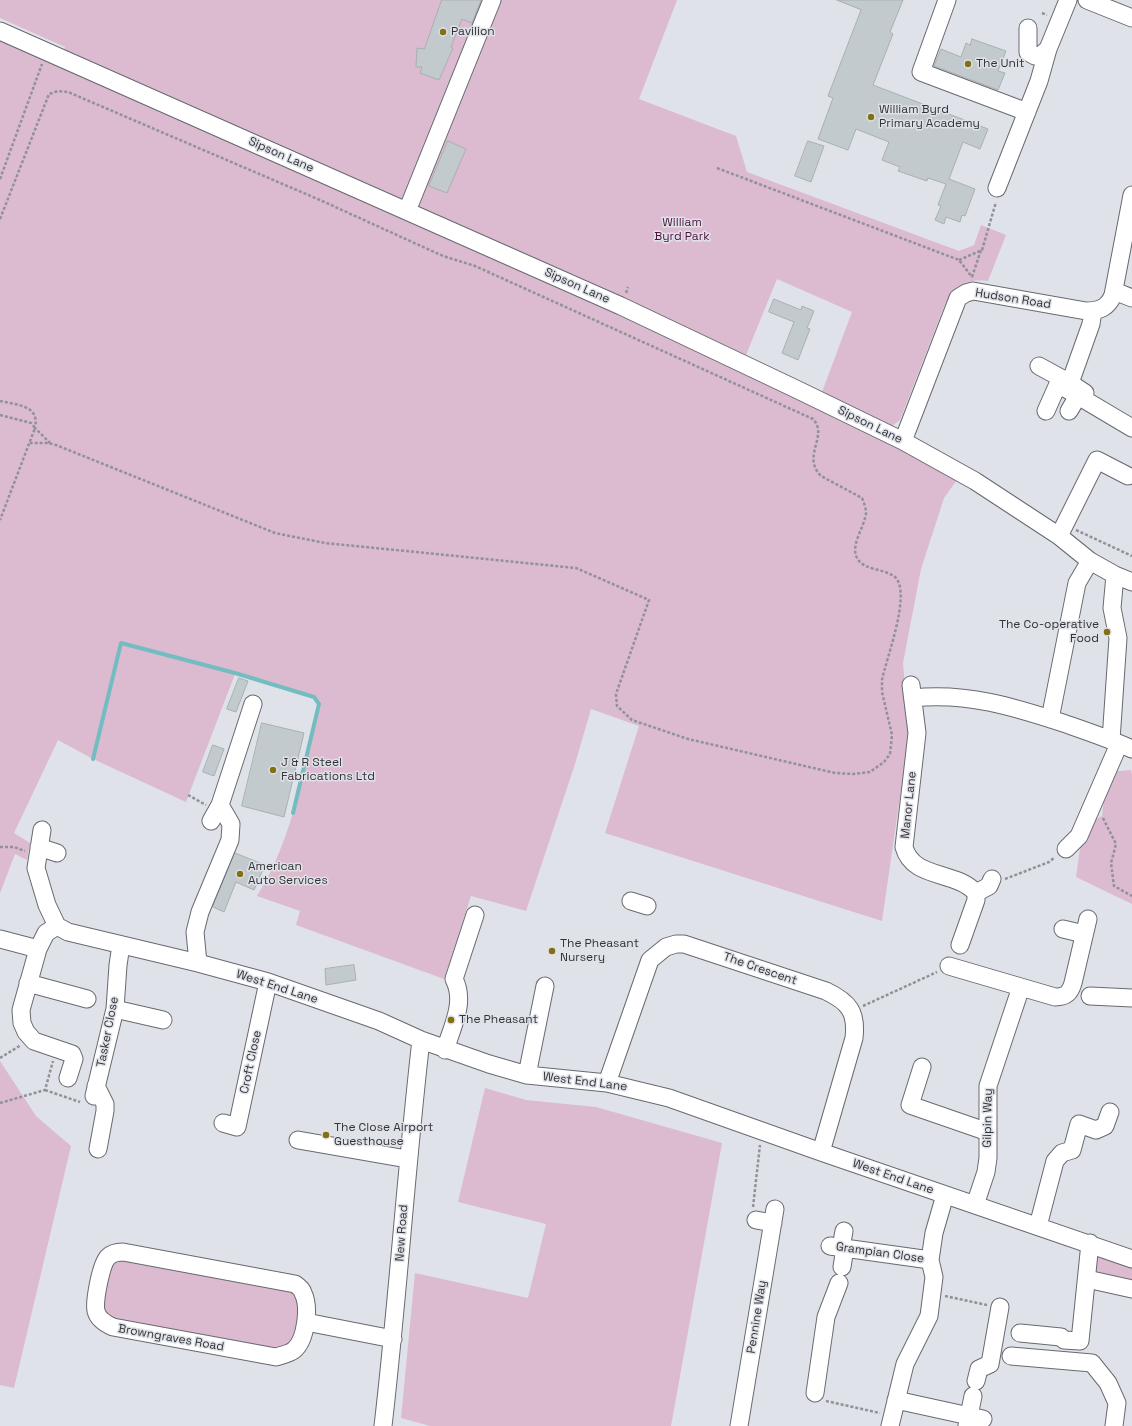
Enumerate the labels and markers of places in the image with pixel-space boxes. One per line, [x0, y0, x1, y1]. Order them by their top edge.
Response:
place label: Pavilion [451, 25, 495, 39]
marker: Pavilion [438, 27, 448, 37]
place label: The Unit [976, 57, 1024, 71]
marker: The Unit [963, 59, 973, 69]
place label: William Byrd Primary Academy [879, 103, 980, 131]
marker: William Byrd Primary Academy [866, 112, 876, 122]
place label: The Co-operative Food [999, 618, 1099, 646]
marker: The Co-operative Food [1102, 627, 1112, 637]
place label: J & R Steel Fabrications Ltd [281, 756, 375, 784]
marker: J & R Steel Fabrications Ltd [268, 765, 278, 775]
place label: American Auto Services [248, 860, 328, 888]
marker: American Auto Services [235, 869, 245, 879]
place label: The Pheasant Nursery [560, 937, 639, 965]
marker: The Pheasant Nursery [547, 946, 557, 956]
place label: The Pheasant [459, 1013, 538, 1027]
marker: The Pheasant [446, 1015, 456, 1025]
place label: The Close Airport Guesthouse [334, 1121, 433, 1149]
marker: The Close Airport Guesthouse [321, 1130, 331, 1140]

